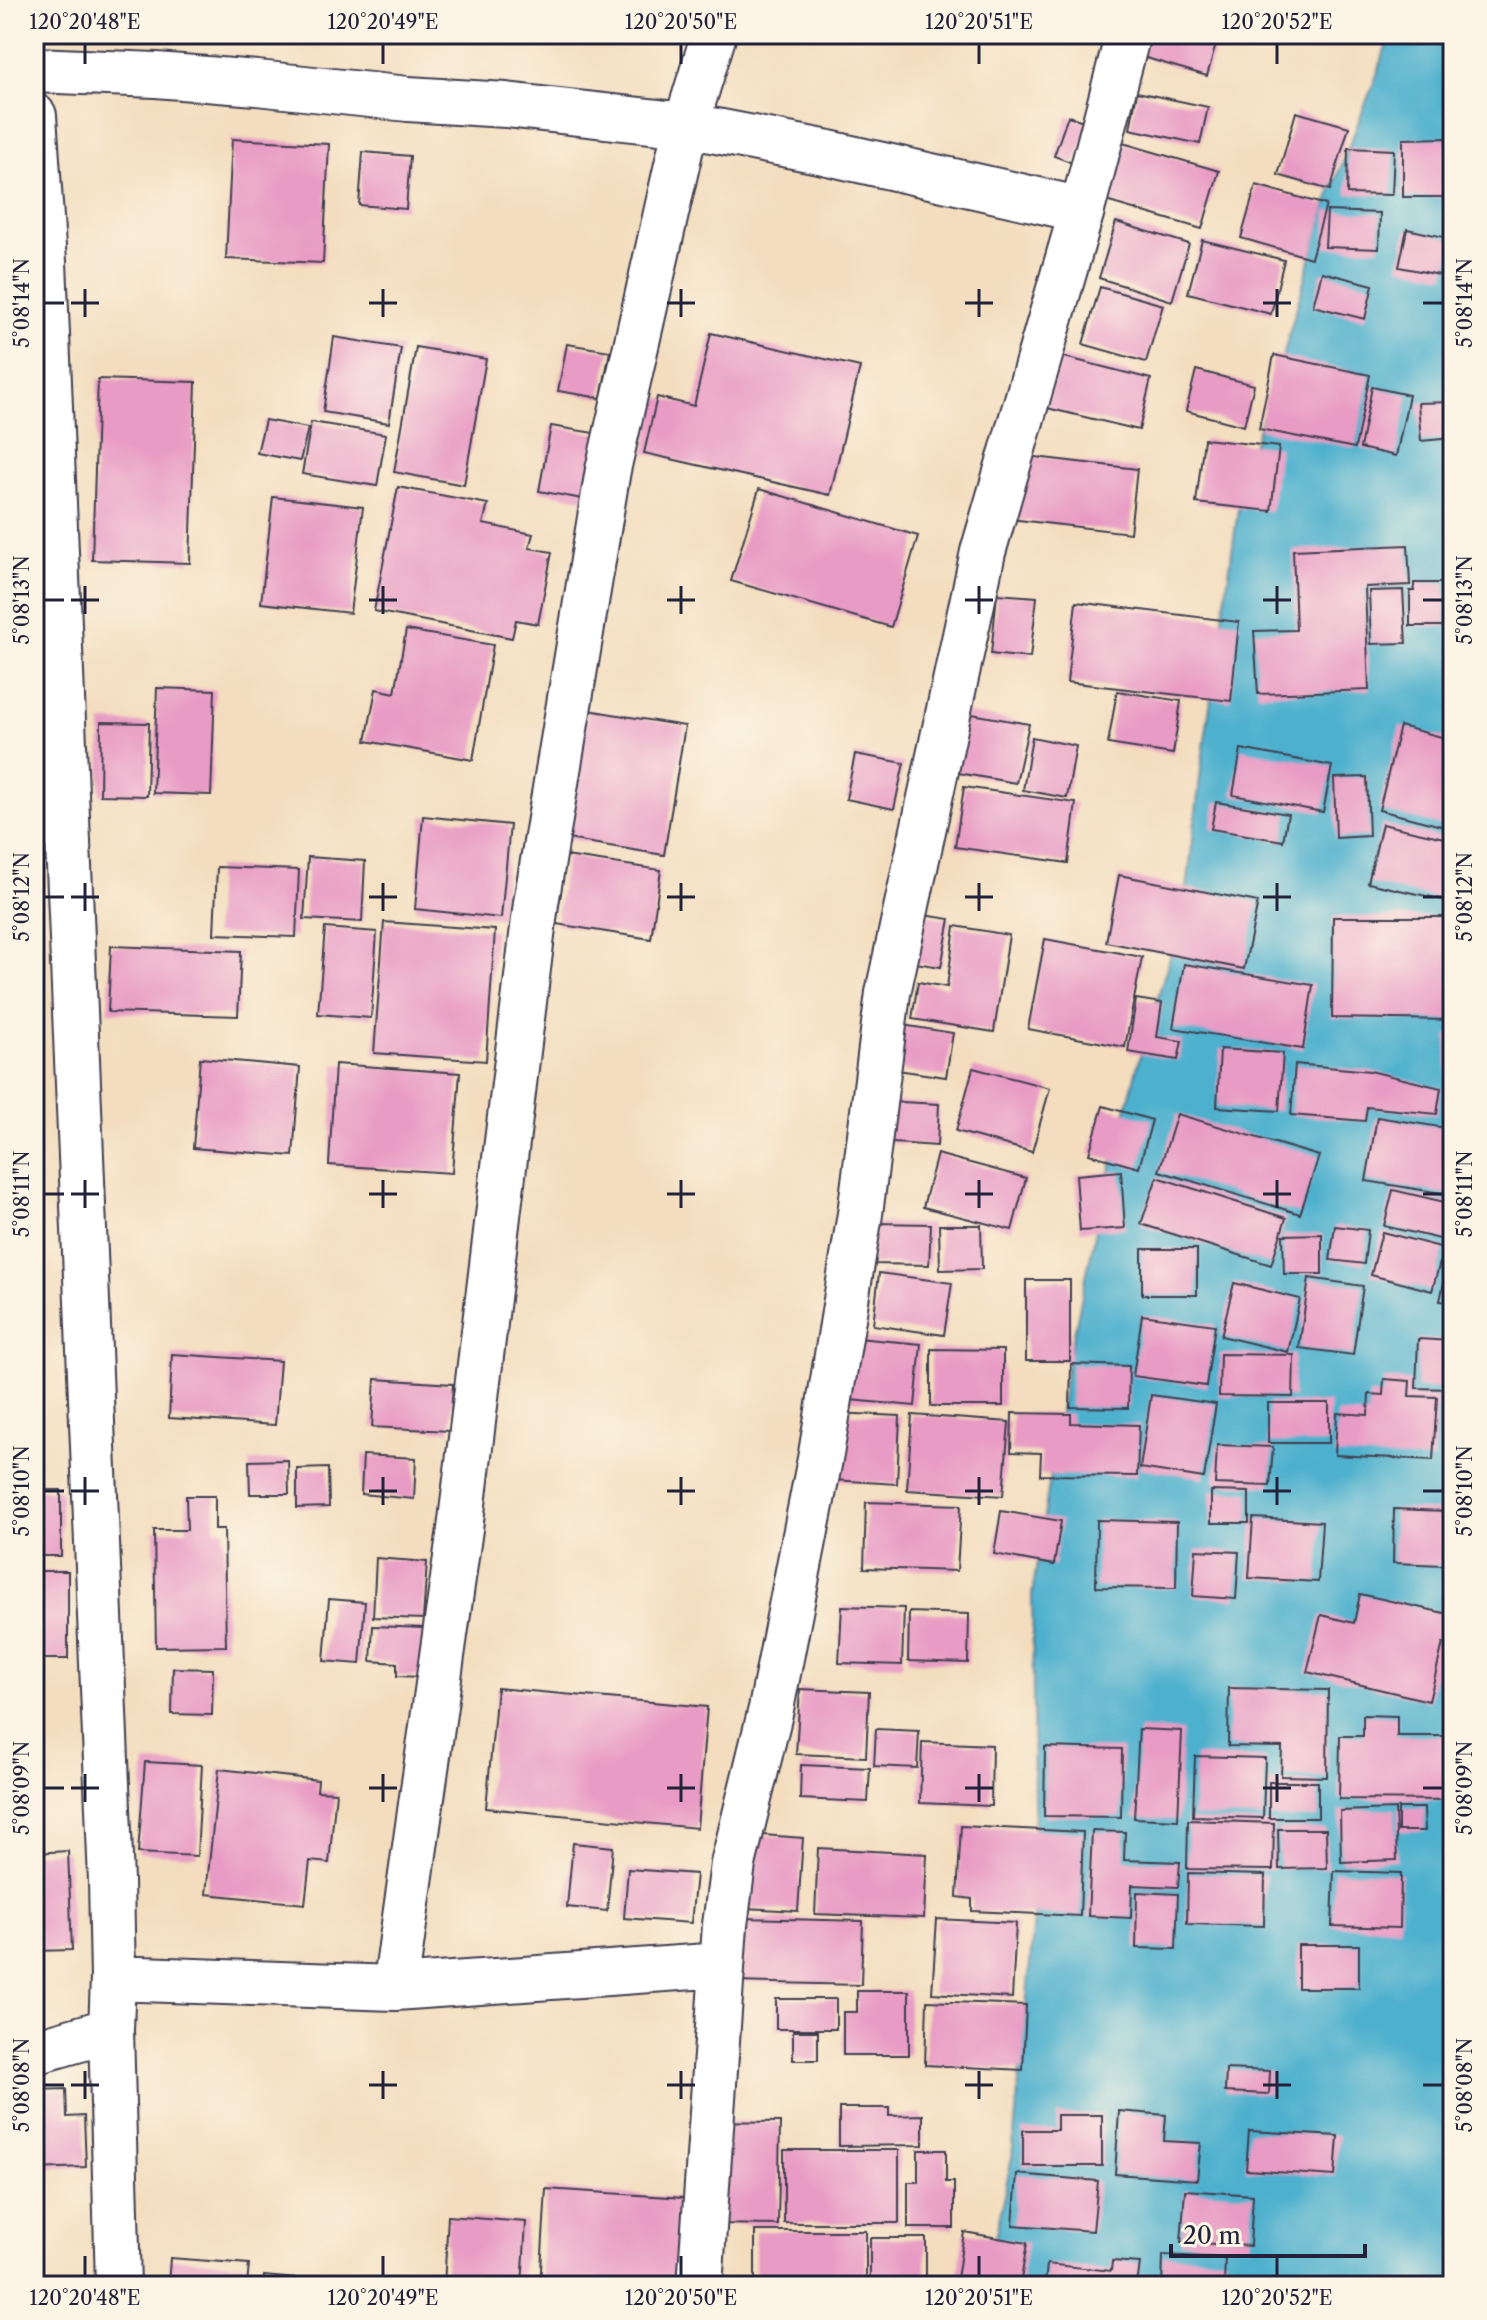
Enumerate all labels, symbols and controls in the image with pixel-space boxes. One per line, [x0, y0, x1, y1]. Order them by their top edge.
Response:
text: 120°20'48"E [29, 10, 141, 34]
text: 120°20'49"E [327, 10, 439, 34]
text: 120°20'50"E [625, 10, 737, 34]
text: 120°20'51"E [925, 10, 1033, 34]
text: 120°20'52"E [1221, 10, 1333, 34]
text: 5°08'14"N [10, 258, 34, 348]
text: 5°08'14"N [1453, 258, 1477, 348]
text: 5°08'13"N [10, 555, 34, 645]
text: 5°08'13"N [1453, 555, 1477, 645]
text: 5°08'12"N [10, 852, 34, 942]
text: 5°08'12"N [1453, 852, 1477, 942]
text: 5°08'11"N [10, 1151, 34, 1237]
text: 5°08'11"N [1453, 1151, 1477, 1237]
text: 5°08'10"N [10, 1445, 34, 1537]
text: 5°08'10"N [1453, 1445, 1477, 1537]
text: 5°08'09"N [10, 1741, 34, 1835]
text: 5°08'09"N [1453, 1741, 1477, 1835]
text: 5°08'08"N [10, 2038, 34, 2132]
text: 5°08'08"N [1453, 2038, 1477, 2132]
scale bar [1171, 2208, 1365, 2258]
text: 20 m [1183, 2221, 1241, 2250]
text: 120°20'48"E [29, 2286, 141, 2310]
text: 120°20'49"E [327, 2286, 439, 2310]
text: 120°20'50"E [625, 2286, 737, 2310]
text: 120°20'51"E [925, 2286, 1033, 2310]
text: 120°20'52"E [1221, 2286, 1333, 2310]

